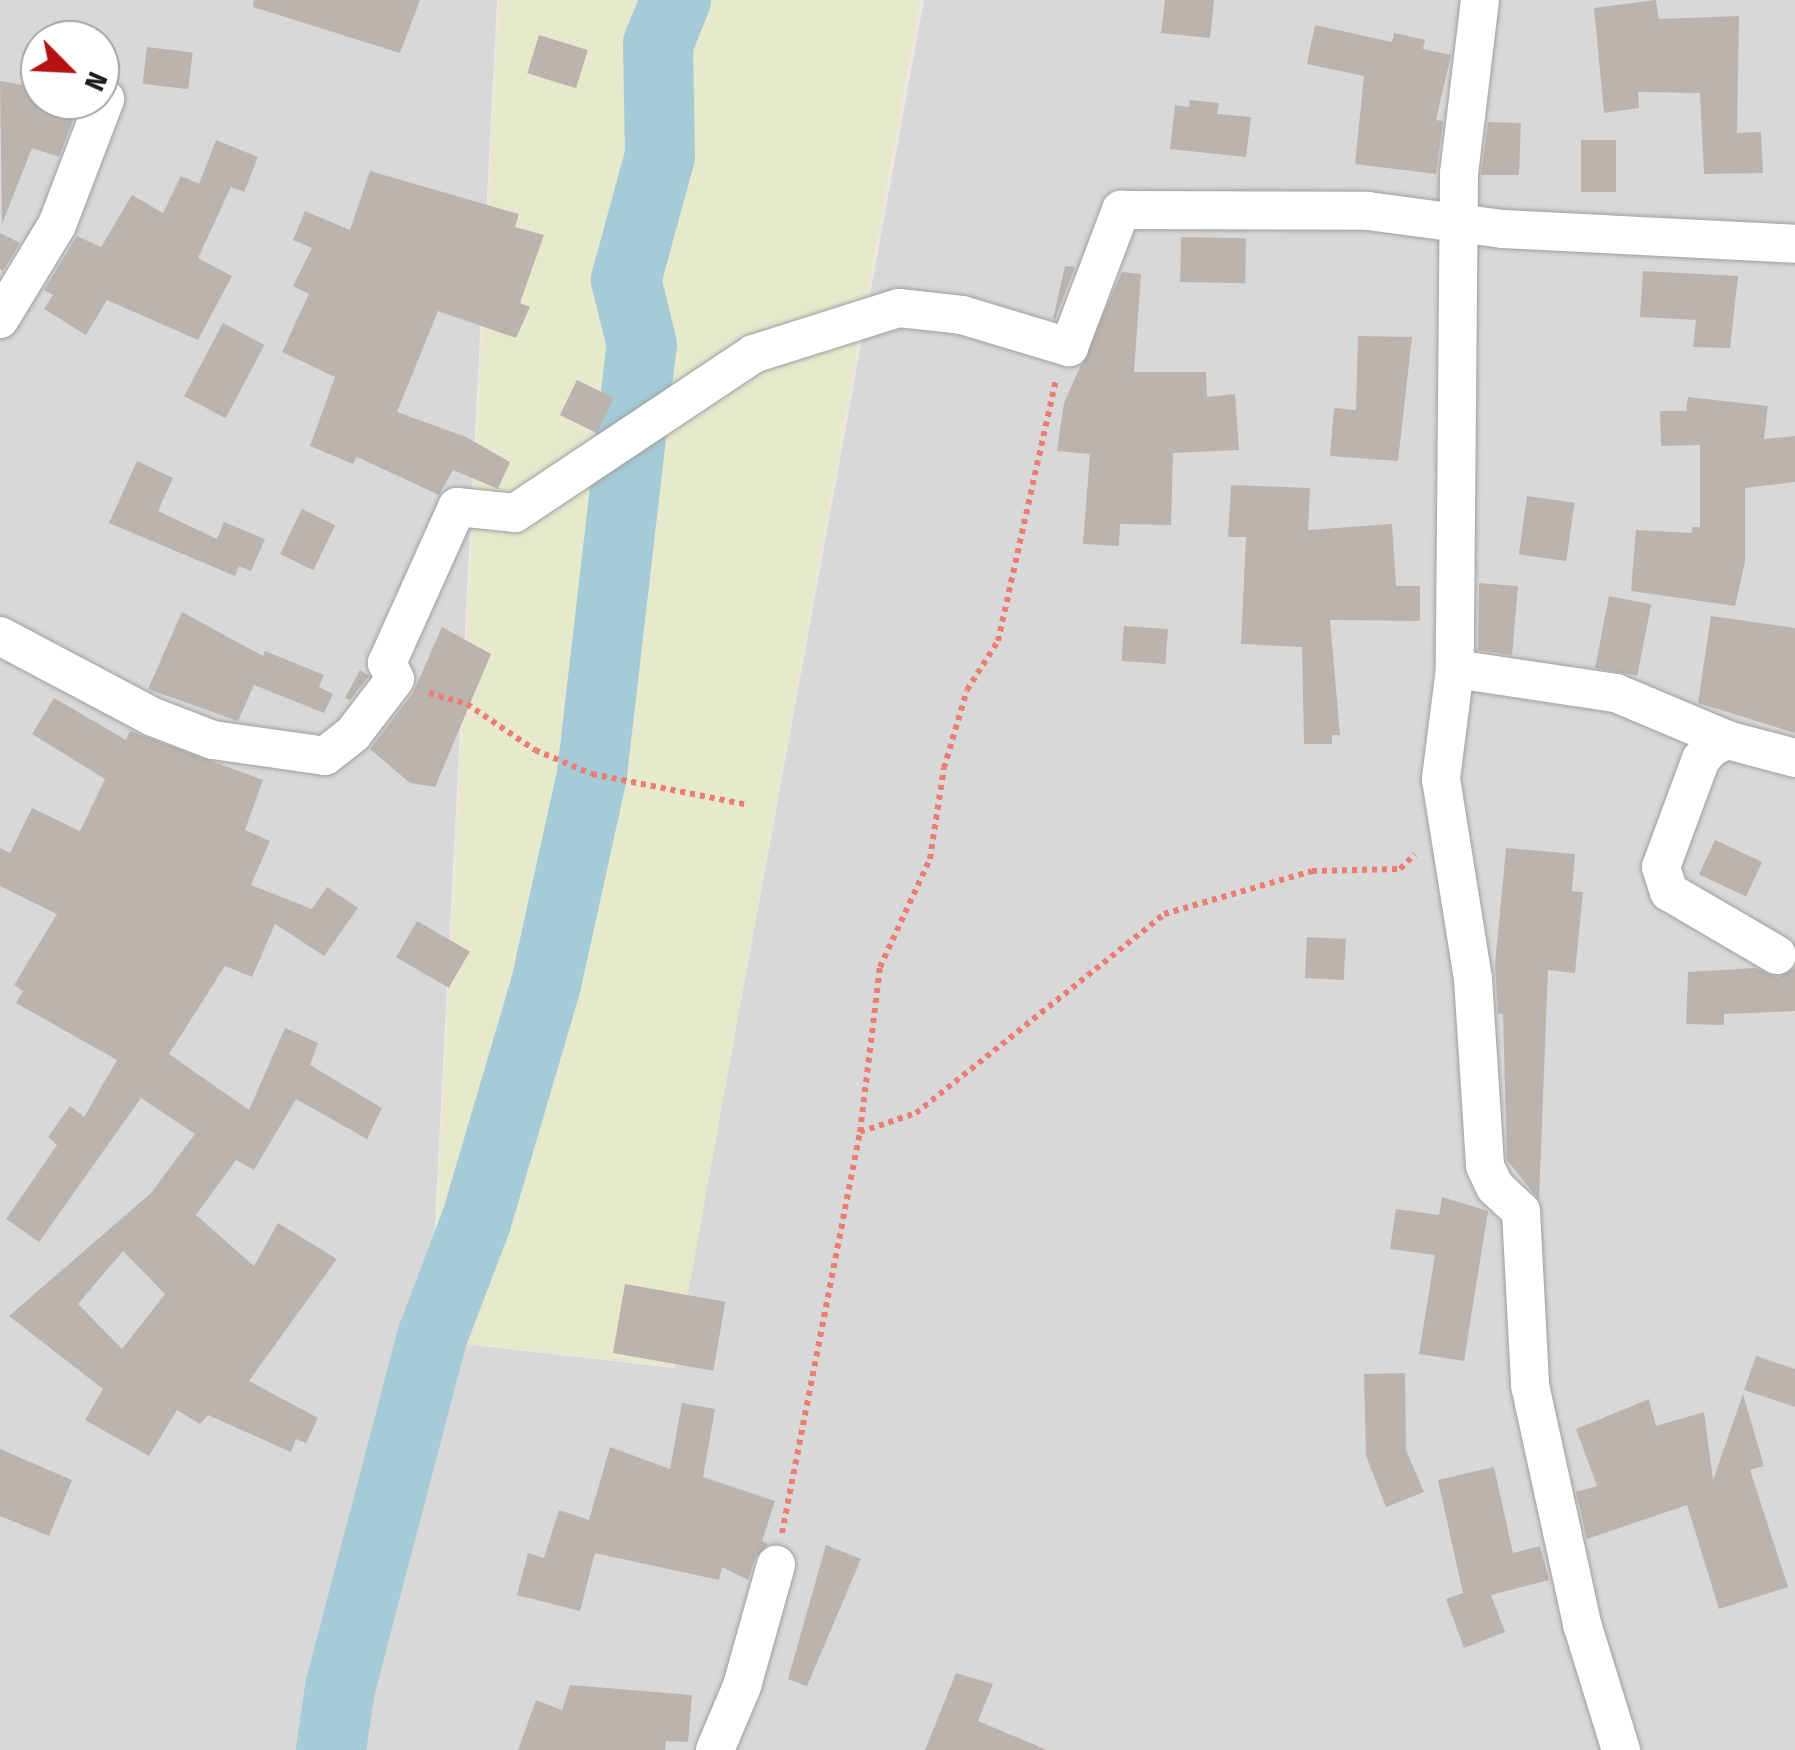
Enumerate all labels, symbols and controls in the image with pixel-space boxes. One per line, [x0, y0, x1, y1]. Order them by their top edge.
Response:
north arrow [20, 20, 120, 120]
text: N [78, 67, 115, 96]

